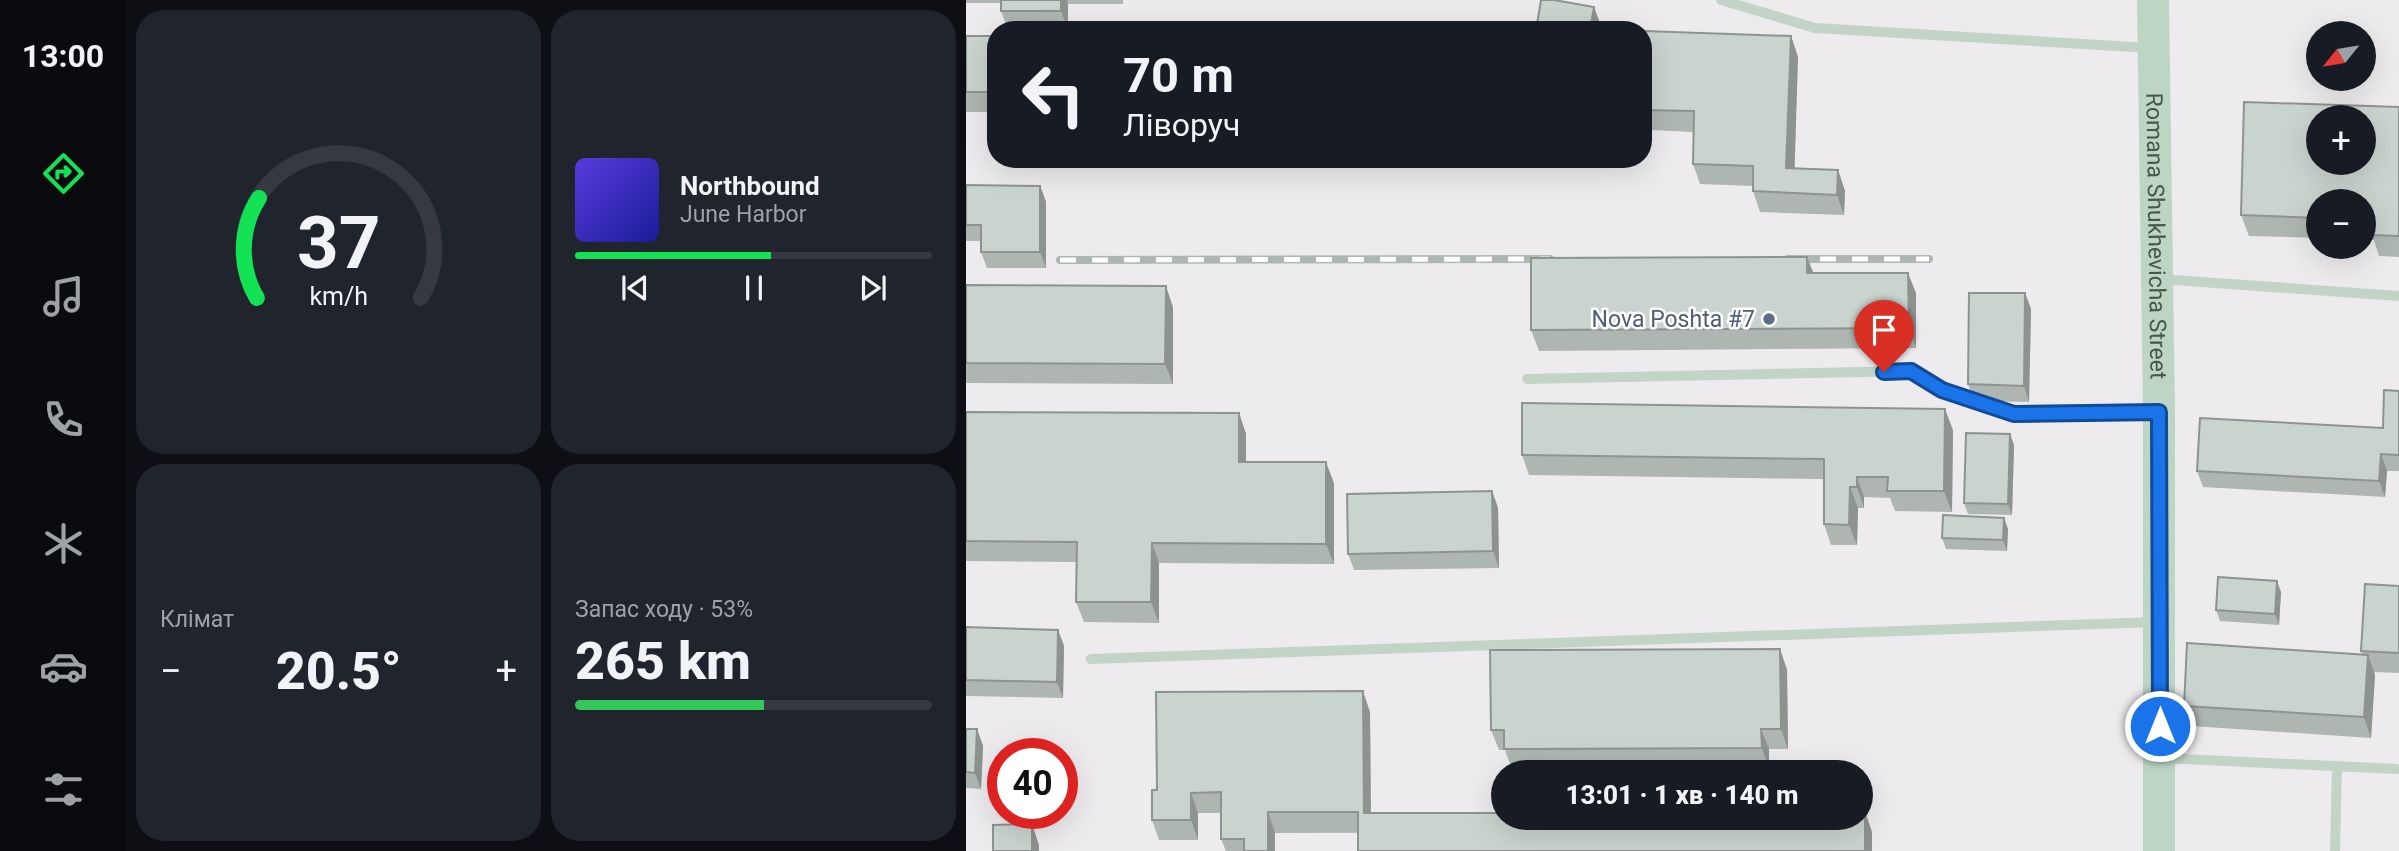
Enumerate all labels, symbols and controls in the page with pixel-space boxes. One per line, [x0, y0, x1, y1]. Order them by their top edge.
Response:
north arrow [2306, 21, 2376, 91]
map controls [2306, 21, 2376, 259]
text: 13:00 [22, 37, 104, 75]
text: 70 m [1123, 47, 1234, 104]
icon: left [1008, 49, 1099, 140]
street label: Romana Shukhevicha Street [2141, 92, 2172, 380]
button: + [2306, 105, 2376, 175]
text: Ліворуч [1123, 106, 1240, 144]
icon: directions [39, 149, 88, 198]
text: Northbound [680, 171, 820, 201]
button: − [2306, 189, 2376, 259]
text: 37 [297, 201, 380, 287]
text: June Harbor [680, 201, 807, 228]
icon: previous [616, 269, 654, 307]
icon: pause [735, 269, 773, 307]
icon: next [854, 269, 892, 307]
icon: music [39, 272, 88, 321]
text: km/h [309, 282, 368, 311]
pin [1854, 300, 1914, 372]
place label: Nova Poshta #7 [1592, 306, 1755, 333]
marker: Nova Poshta #7 [1761, 311, 1777, 327]
icon: arrive [1865, 311, 1903, 349]
icon: phone [39, 395, 88, 444]
icon: climate [39, 519, 88, 568]
text: Запас ходу · 53% [575, 596, 753, 623]
text: Клімат [160, 606, 234, 633]
text: 265 km [575, 631, 751, 692]
text: 20.5° [276, 641, 402, 702]
icon: car [39, 642, 88, 691]
text: − [160, 649, 182, 693]
text: + [495, 649, 517, 693]
position arrow [2123, 689, 2197, 763]
speed limit sign: 40 [987, 738, 1078, 829]
icon: filters [39, 765, 88, 814]
text: 13:01 · 1 хв · 140 m [1566, 780, 1798, 810]

